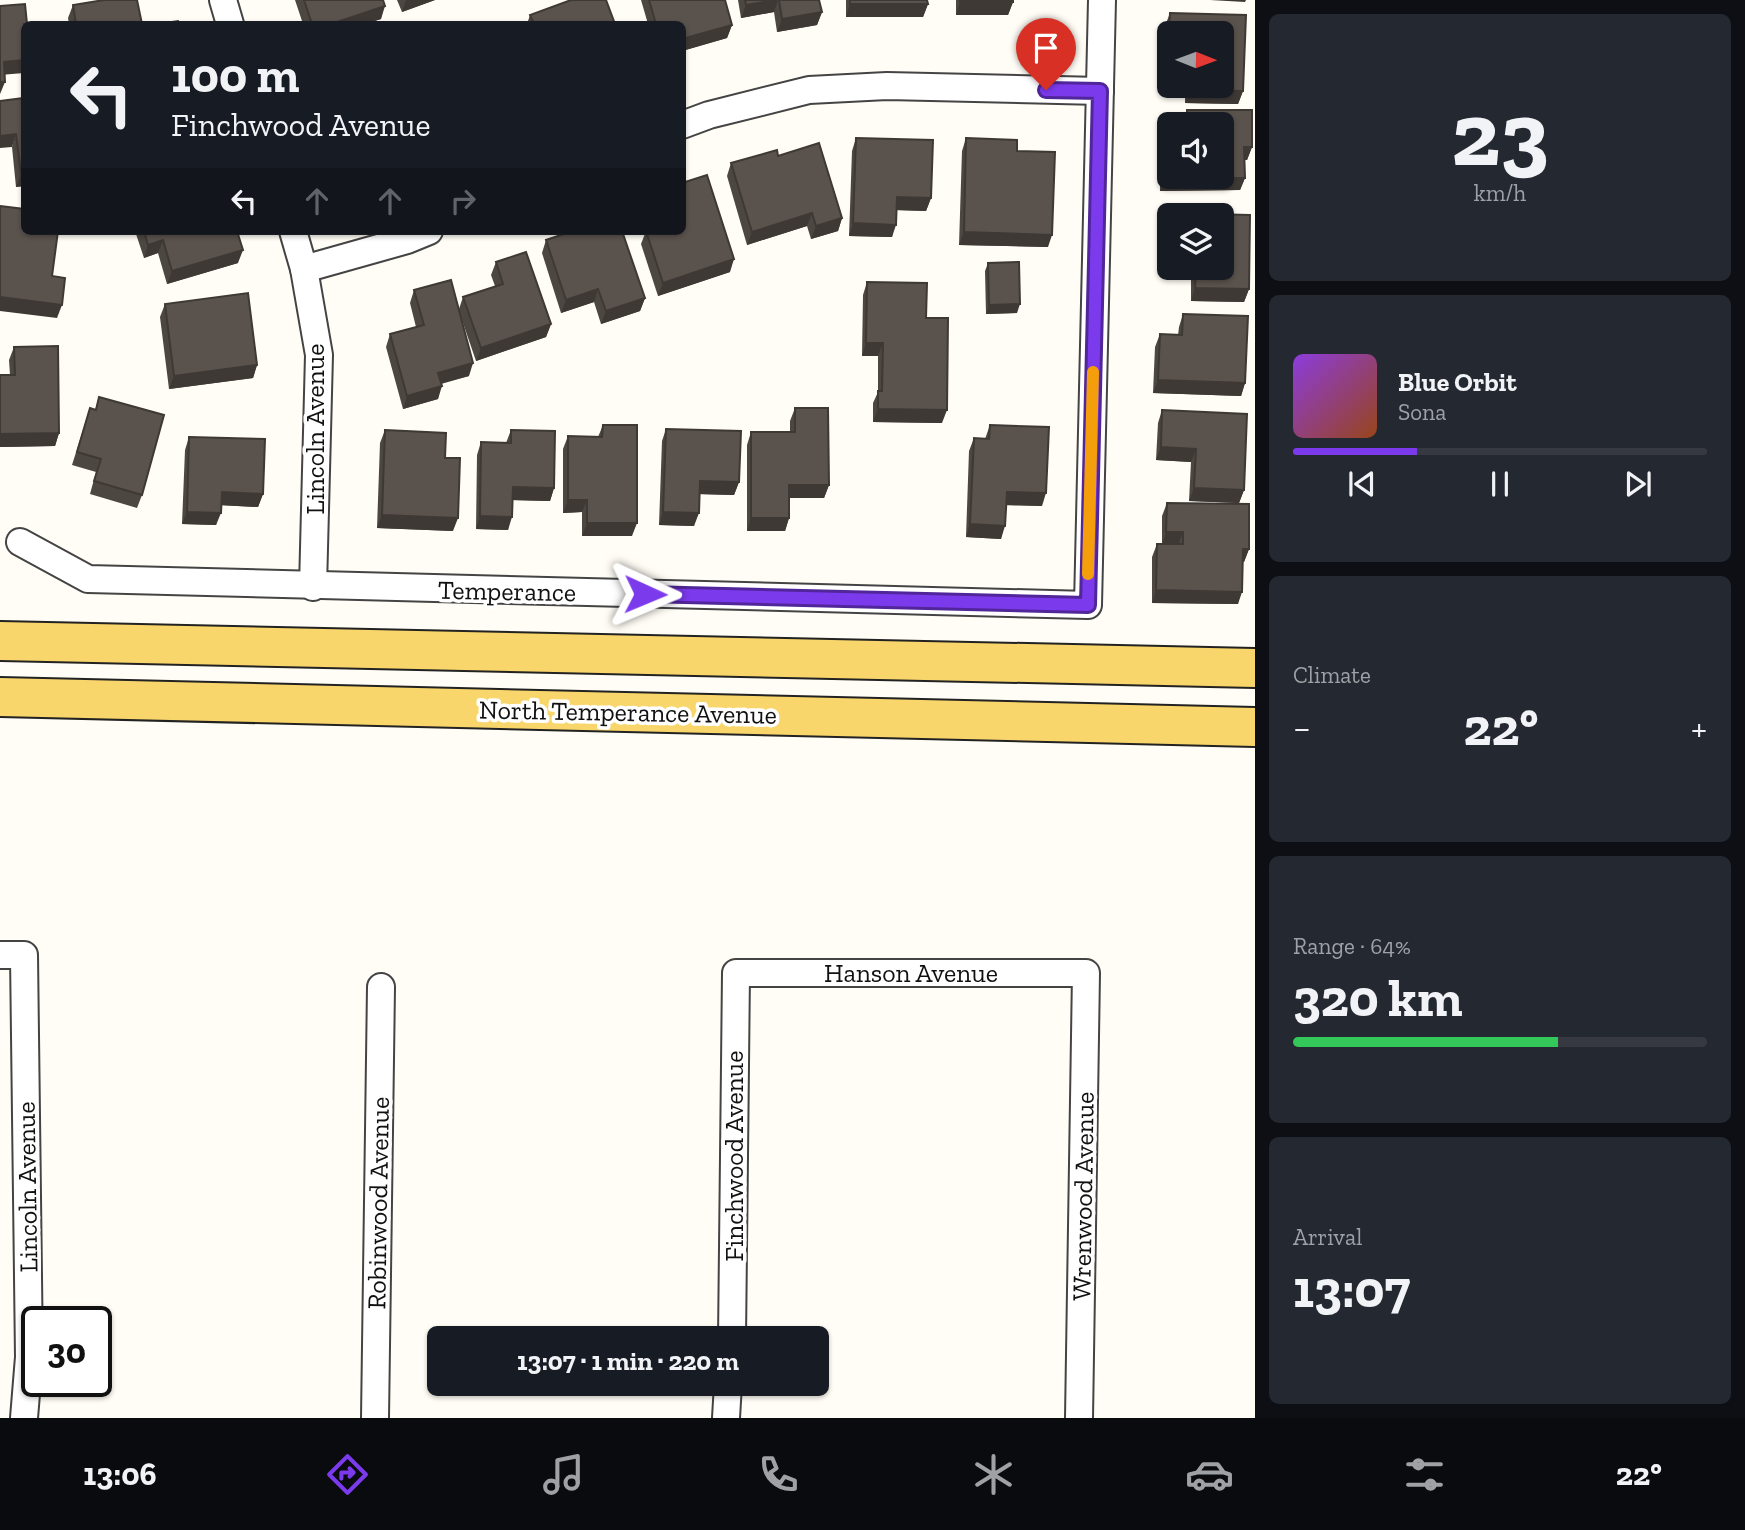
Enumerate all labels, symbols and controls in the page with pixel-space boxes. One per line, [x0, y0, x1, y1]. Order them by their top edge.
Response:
pin [1016, 18, 1076, 90]
north arrow [1157, 21, 1234, 98]
map controls [1157, 21, 1234, 280]
icon: arrive [1027, 29, 1065, 67]
text: 100 m [171, 46, 299, 105]
icon: left [56, 49, 147, 140]
text: 23 [1451, 79, 1549, 188]
text: Finchwood Avenue [171, 106, 431, 144]
button: sound [1157, 112, 1234, 189]
text: km/h [1474, 179, 1526, 207]
icon: left [225, 182, 263, 220]
icon: ahead [298, 182, 336, 220]
icon: ahead [371, 182, 409, 220]
icon: right [444, 182, 482, 220]
button: layers [1157, 203, 1234, 280]
street label: Lincoln Avenue [299, 343, 331, 515]
text: Blue Orbit [1398, 366, 1517, 398]
text: Sona [1398, 398, 1446, 426]
icon: previous [1343, 465, 1381, 503]
icon: pause [1481, 465, 1519, 503]
icon: next [1619, 465, 1657, 503]
position arrow [608, 557, 682, 631]
street label: Temperance [438, 574, 576, 608]
text: Climate [1293, 661, 1371, 689]
street label: North Temperance Avenue [479, 693, 777, 731]
text: 22° [1464, 696, 1538, 758]
text: − [1293, 705, 1311, 751]
text: + [1691, 705, 1707, 751]
text: Range · 64% [1293, 932, 1411, 960]
street label: Hanson Avenue [824, 957, 998, 989]
text: 320 km [1293, 967, 1463, 1029]
street label: Finchwood Avenue [718, 1051, 750, 1261]
street label: Wrenwood Avenue [1065, 1091, 1101, 1301]
street label: Robinwood Avenue [360, 1096, 396, 1310]
street label: Lincoln Avenue [10, 1101, 44, 1273]
text: Arrival [1293, 1223, 1362, 1251]
text: 13:07 [1293, 1258, 1410, 1320]
speed limit sign: 30 [21, 1306, 112, 1397]
text: 13:07 · 1 min · 220 m [517, 1345, 739, 1377]
icon: directions [323, 1450, 372, 1499]
icon: music [539, 1450, 588, 1499]
icon: phone [754, 1450, 803, 1499]
icon: climate [969, 1450, 1018, 1499]
icon: car [1185, 1450, 1234, 1499]
icon: filters [1400, 1450, 1449, 1499]
text: 13:06 [83, 1455, 157, 1493]
text: 22° [1616, 1455, 1662, 1493]

